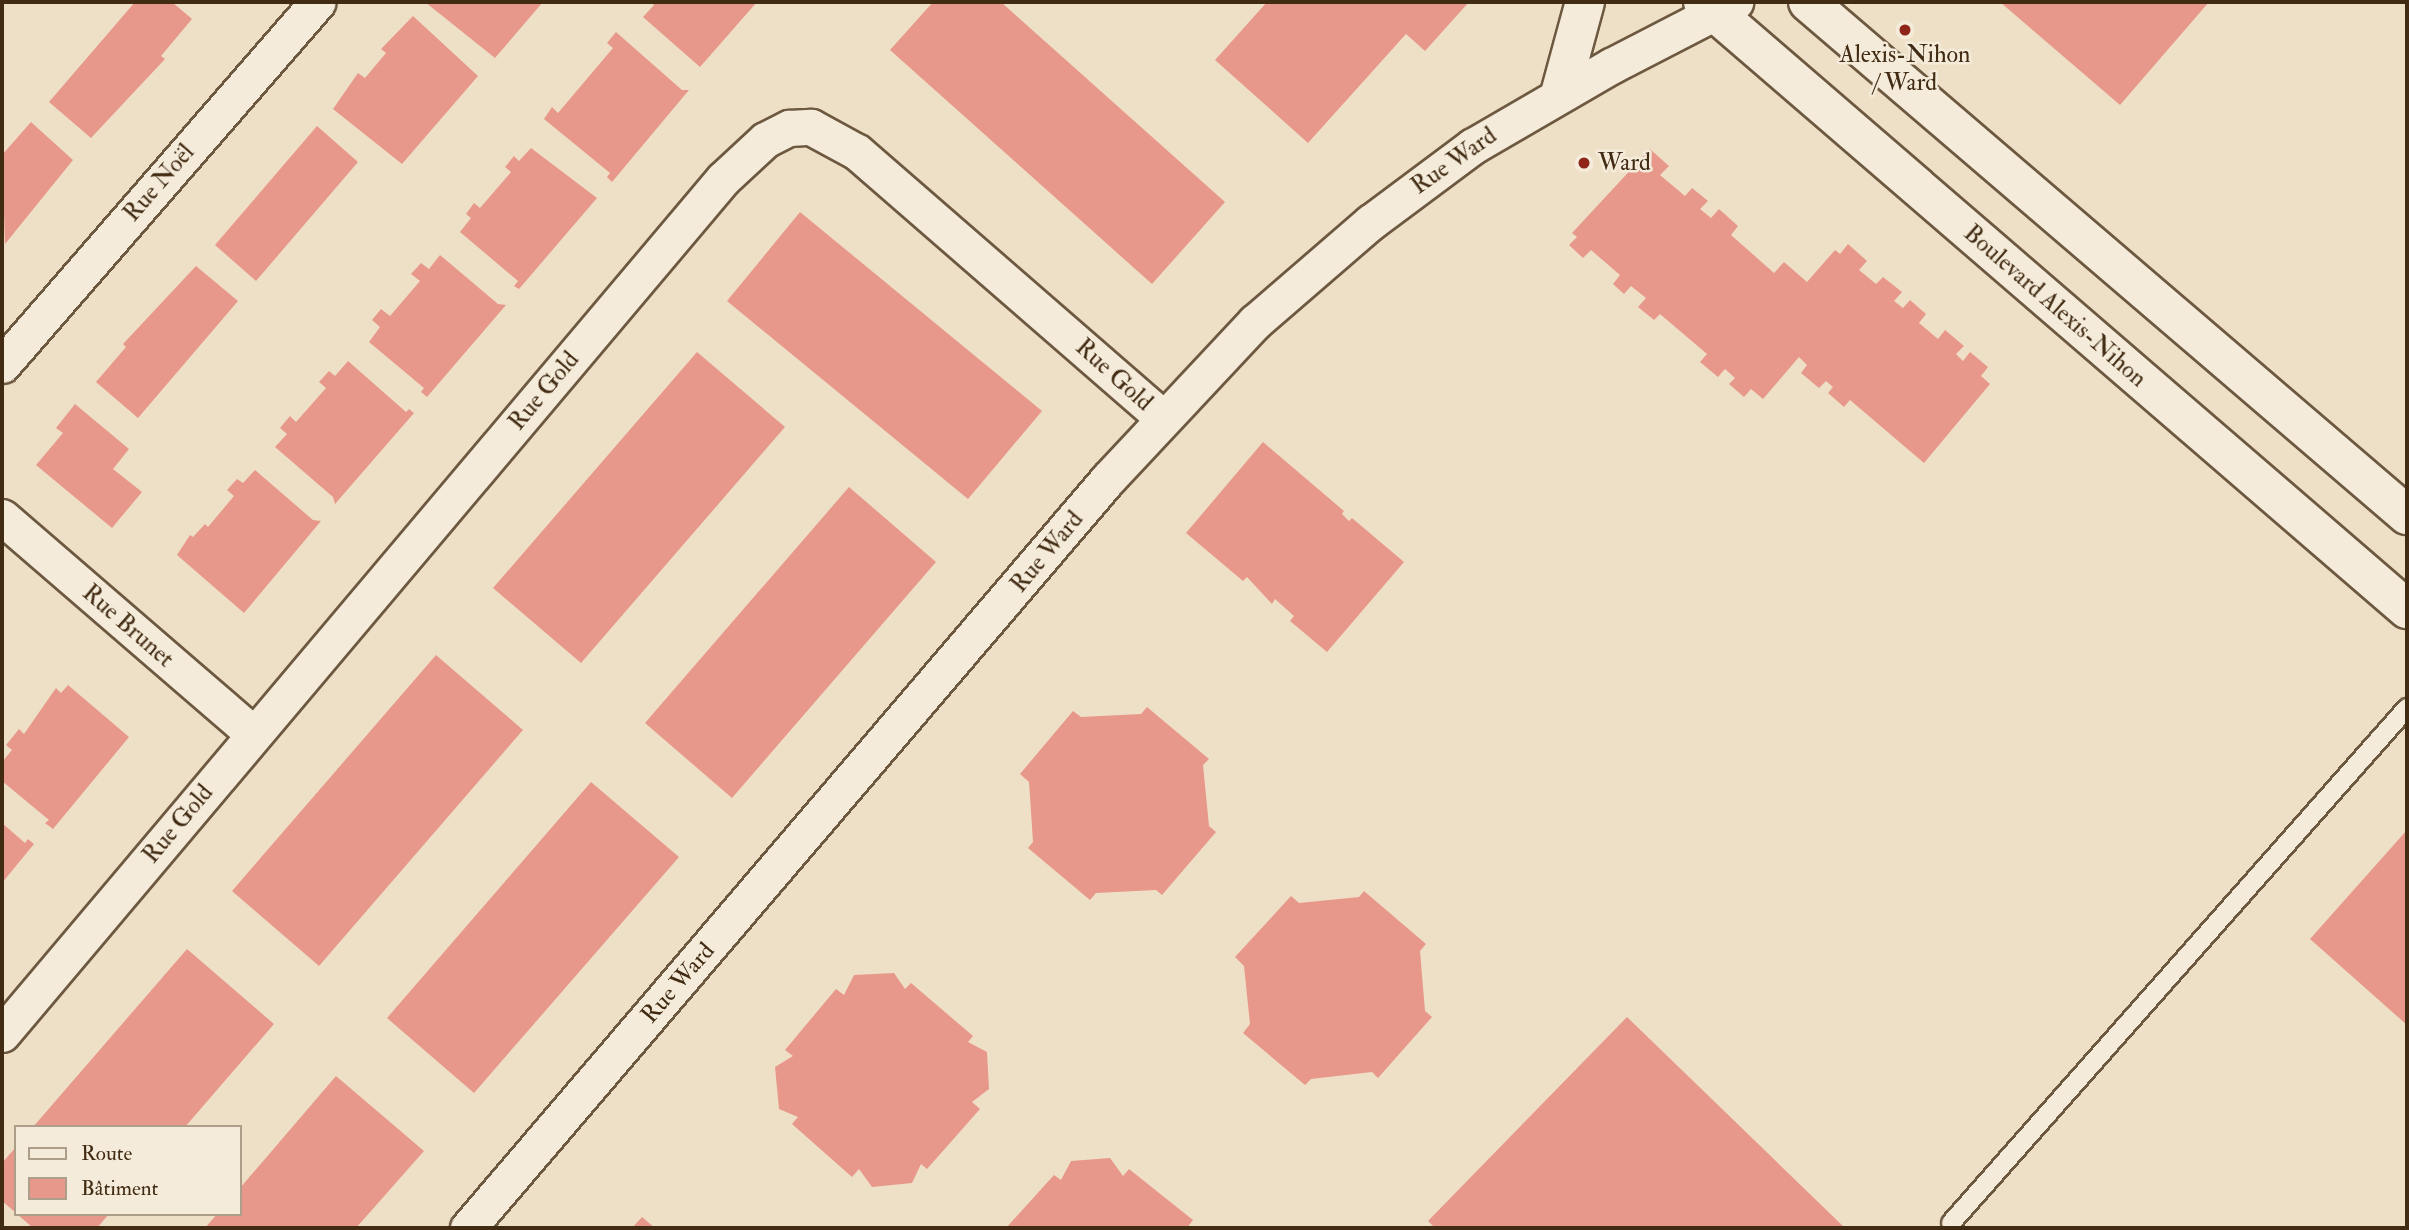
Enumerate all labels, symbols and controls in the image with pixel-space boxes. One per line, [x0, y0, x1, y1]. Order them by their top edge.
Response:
marker: Alexis-Nihon / Ward [1897, 22, 1913, 38]
place label: Alexis-Nihon / Ward [1840, 41, 1970, 97]
street label: Rue Ward [1406, 121, 1502, 201]
street label: Rue Noël [118, 138, 200, 228]
place label: Ward [1598, 149, 1651, 177]
marker: Ward [1576, 155, 1592, 171]
street label: Boulevard Alexis-Nihon [1958, 219, 2152, 393]
street label: Rue Gold [1069, 333, 1159, 417]
street label: Rue Gold [503, 346, 585, 436]
street label: Rue Ward [1005, 506, 1089, 598]
street label: Rue Brunet [76, 579, 180, 673]
street label: Rue Gold [137, 779, 219, 869]
street label: Rue Ward [635, 937, 721, 1029]
legend [14, 1125, 242, 1216]
text: Route [81, 1140, 132, 1167]
text: Bâtiment [81, 1175, 158, 1202]

